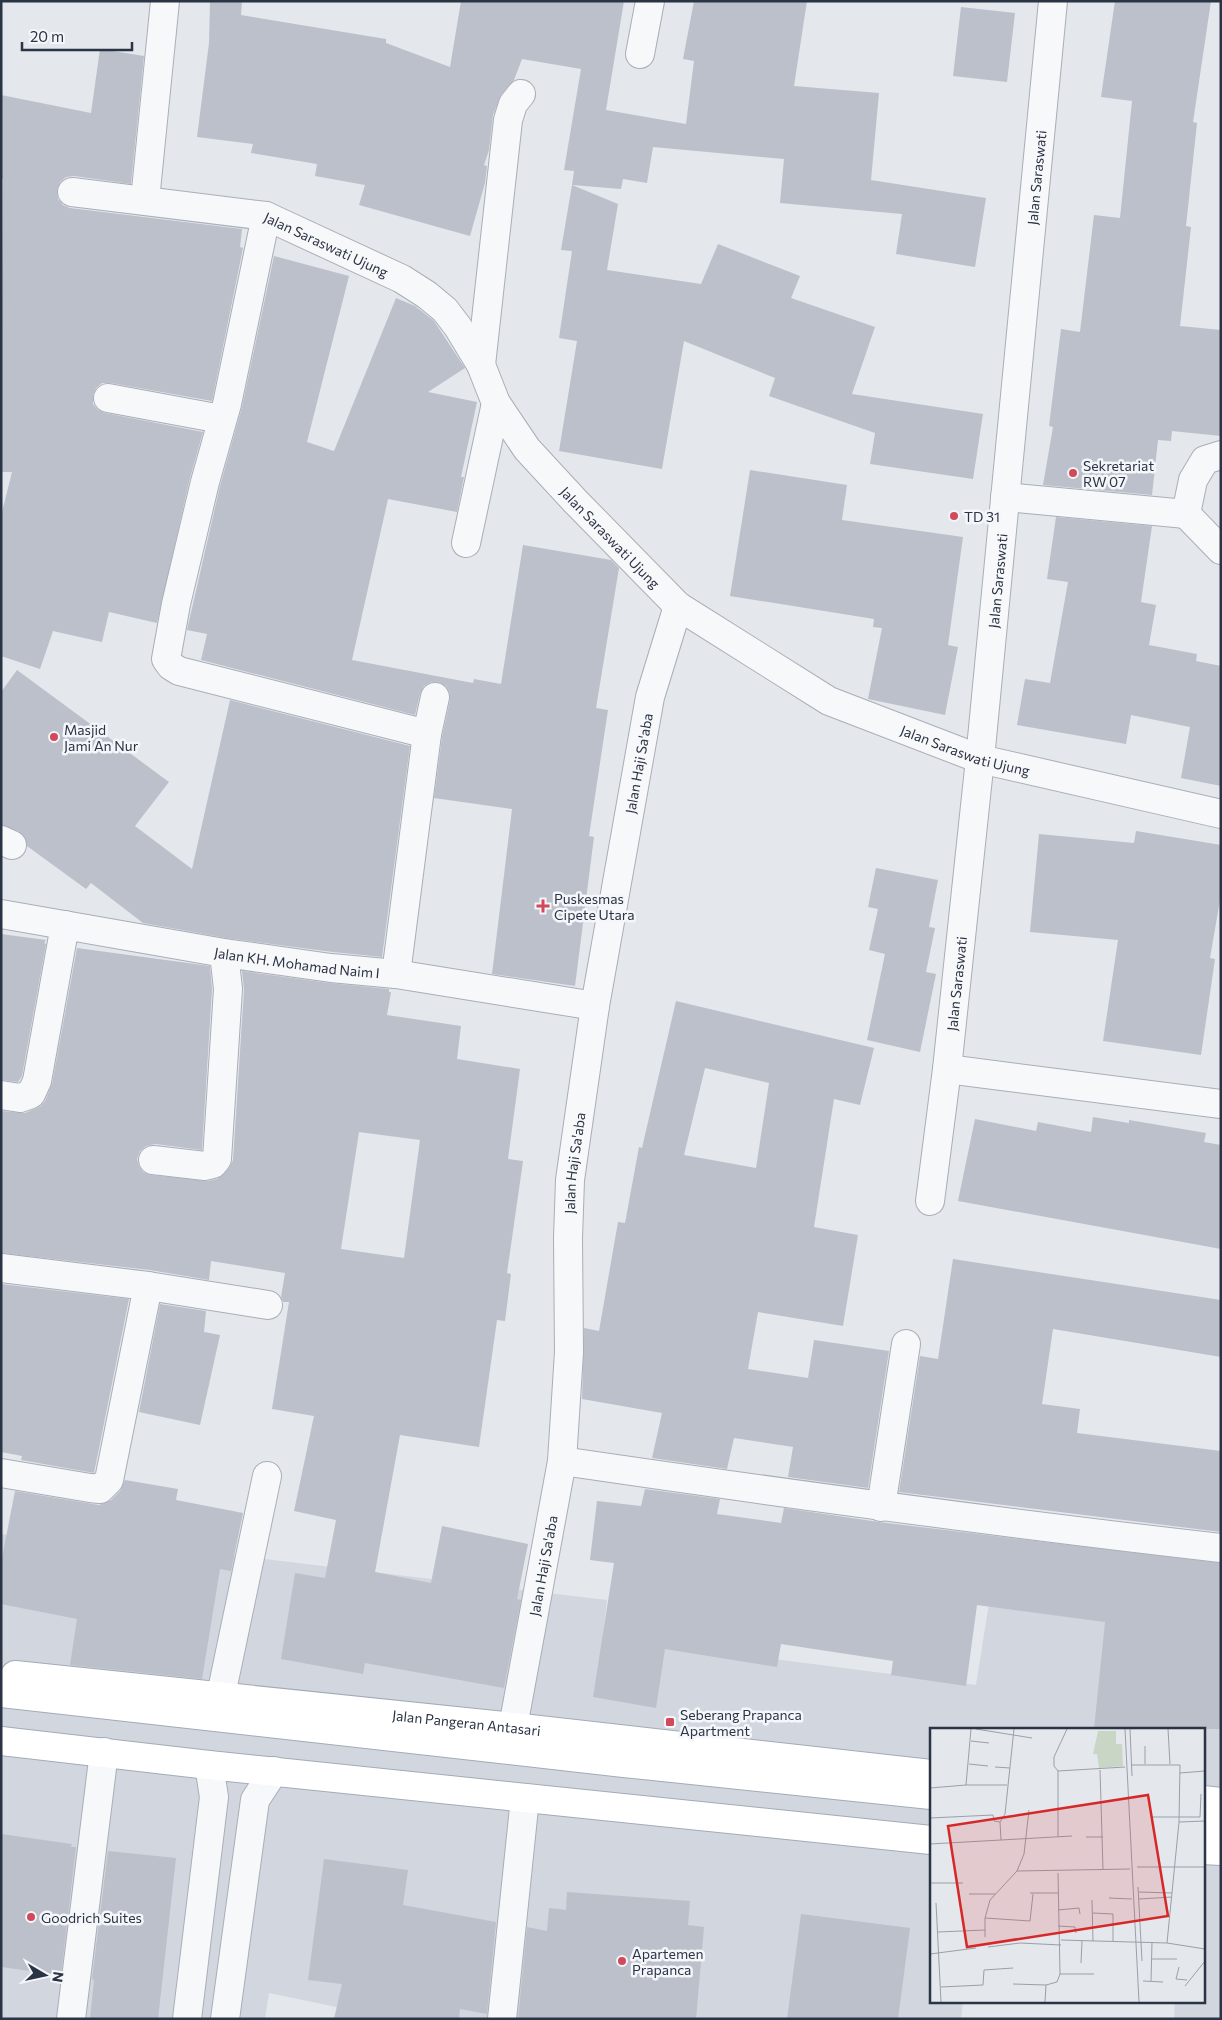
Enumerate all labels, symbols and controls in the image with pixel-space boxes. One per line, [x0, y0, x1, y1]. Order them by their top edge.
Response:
scale bar [22, 20, 132, 52]
text: 20 m [30, 27, 64, 45]
street label: Jalan Saraswati [1023, 129, 1049, 226]
street label: Jalan Saraswati Ujung [261, 208, 392, 280]
place label: Sekretariat RW 07 [1083, 457, 1154, 490]
marker: Sekretariat RW 07 [1067, 467, 1079, 479]
street label: Jalan Saraswati Ujung [557, 483, 664, 592]
place label: TD 31 [964, 508, 1000, 525]
marker: TD 31 [948, 510, 960, 522]
street label: Jalan Saraswati [984, 532, 1010, 629]
street label: Jalan Haji Sa'aba [621, 712, 656, 815]
place label: Masjid Jami An Nur [64, 721, 139, 754]
street label: Jalan Saraswati Ujung [898, 721, 1032, 779]
marker: Masjid Jami An Nur [48, 731, 60, 743]
place label: Puskesmas Cipete Utara [554, 890, 635, 923]
marker: Puskesmas Cipete Utara [536, 899, 550, 913]
street label: Jalan Saraswati [943, 935, 970, 1032]
street label: Jalan KH. Mohamad Naim I [213, 943, 380, 981]
street label: Jalan Haji Sa'aba [560, 1111, 588, 1214]
street label: Jalan Haji Sa'aba [525, 1514, 560, 1617]
street label: Jalan Pangeran Antasari [391, 1706, 542, 1739]
place label: Seberang Prapanca Apartment [680, 1706, 802, 1739]
marker: Seberang Prapanca Apartment [664, 1716, 676, 1728]
inset map [930, 1728, 1204, 2002]
place label: Goodrich Suites [41, 1909, 142, 1926]
marker: Goodrich Suites [25, 1911, 37, 1923]
place label: Apartemen Prapanca [632, 1945, 704, 1978]
north arrow [20, 1950, 70, 2000]
marker: Apartemen Prapanca [616, 1955, 628, 1967]
text: N [49, 1971, 68, 1984]

